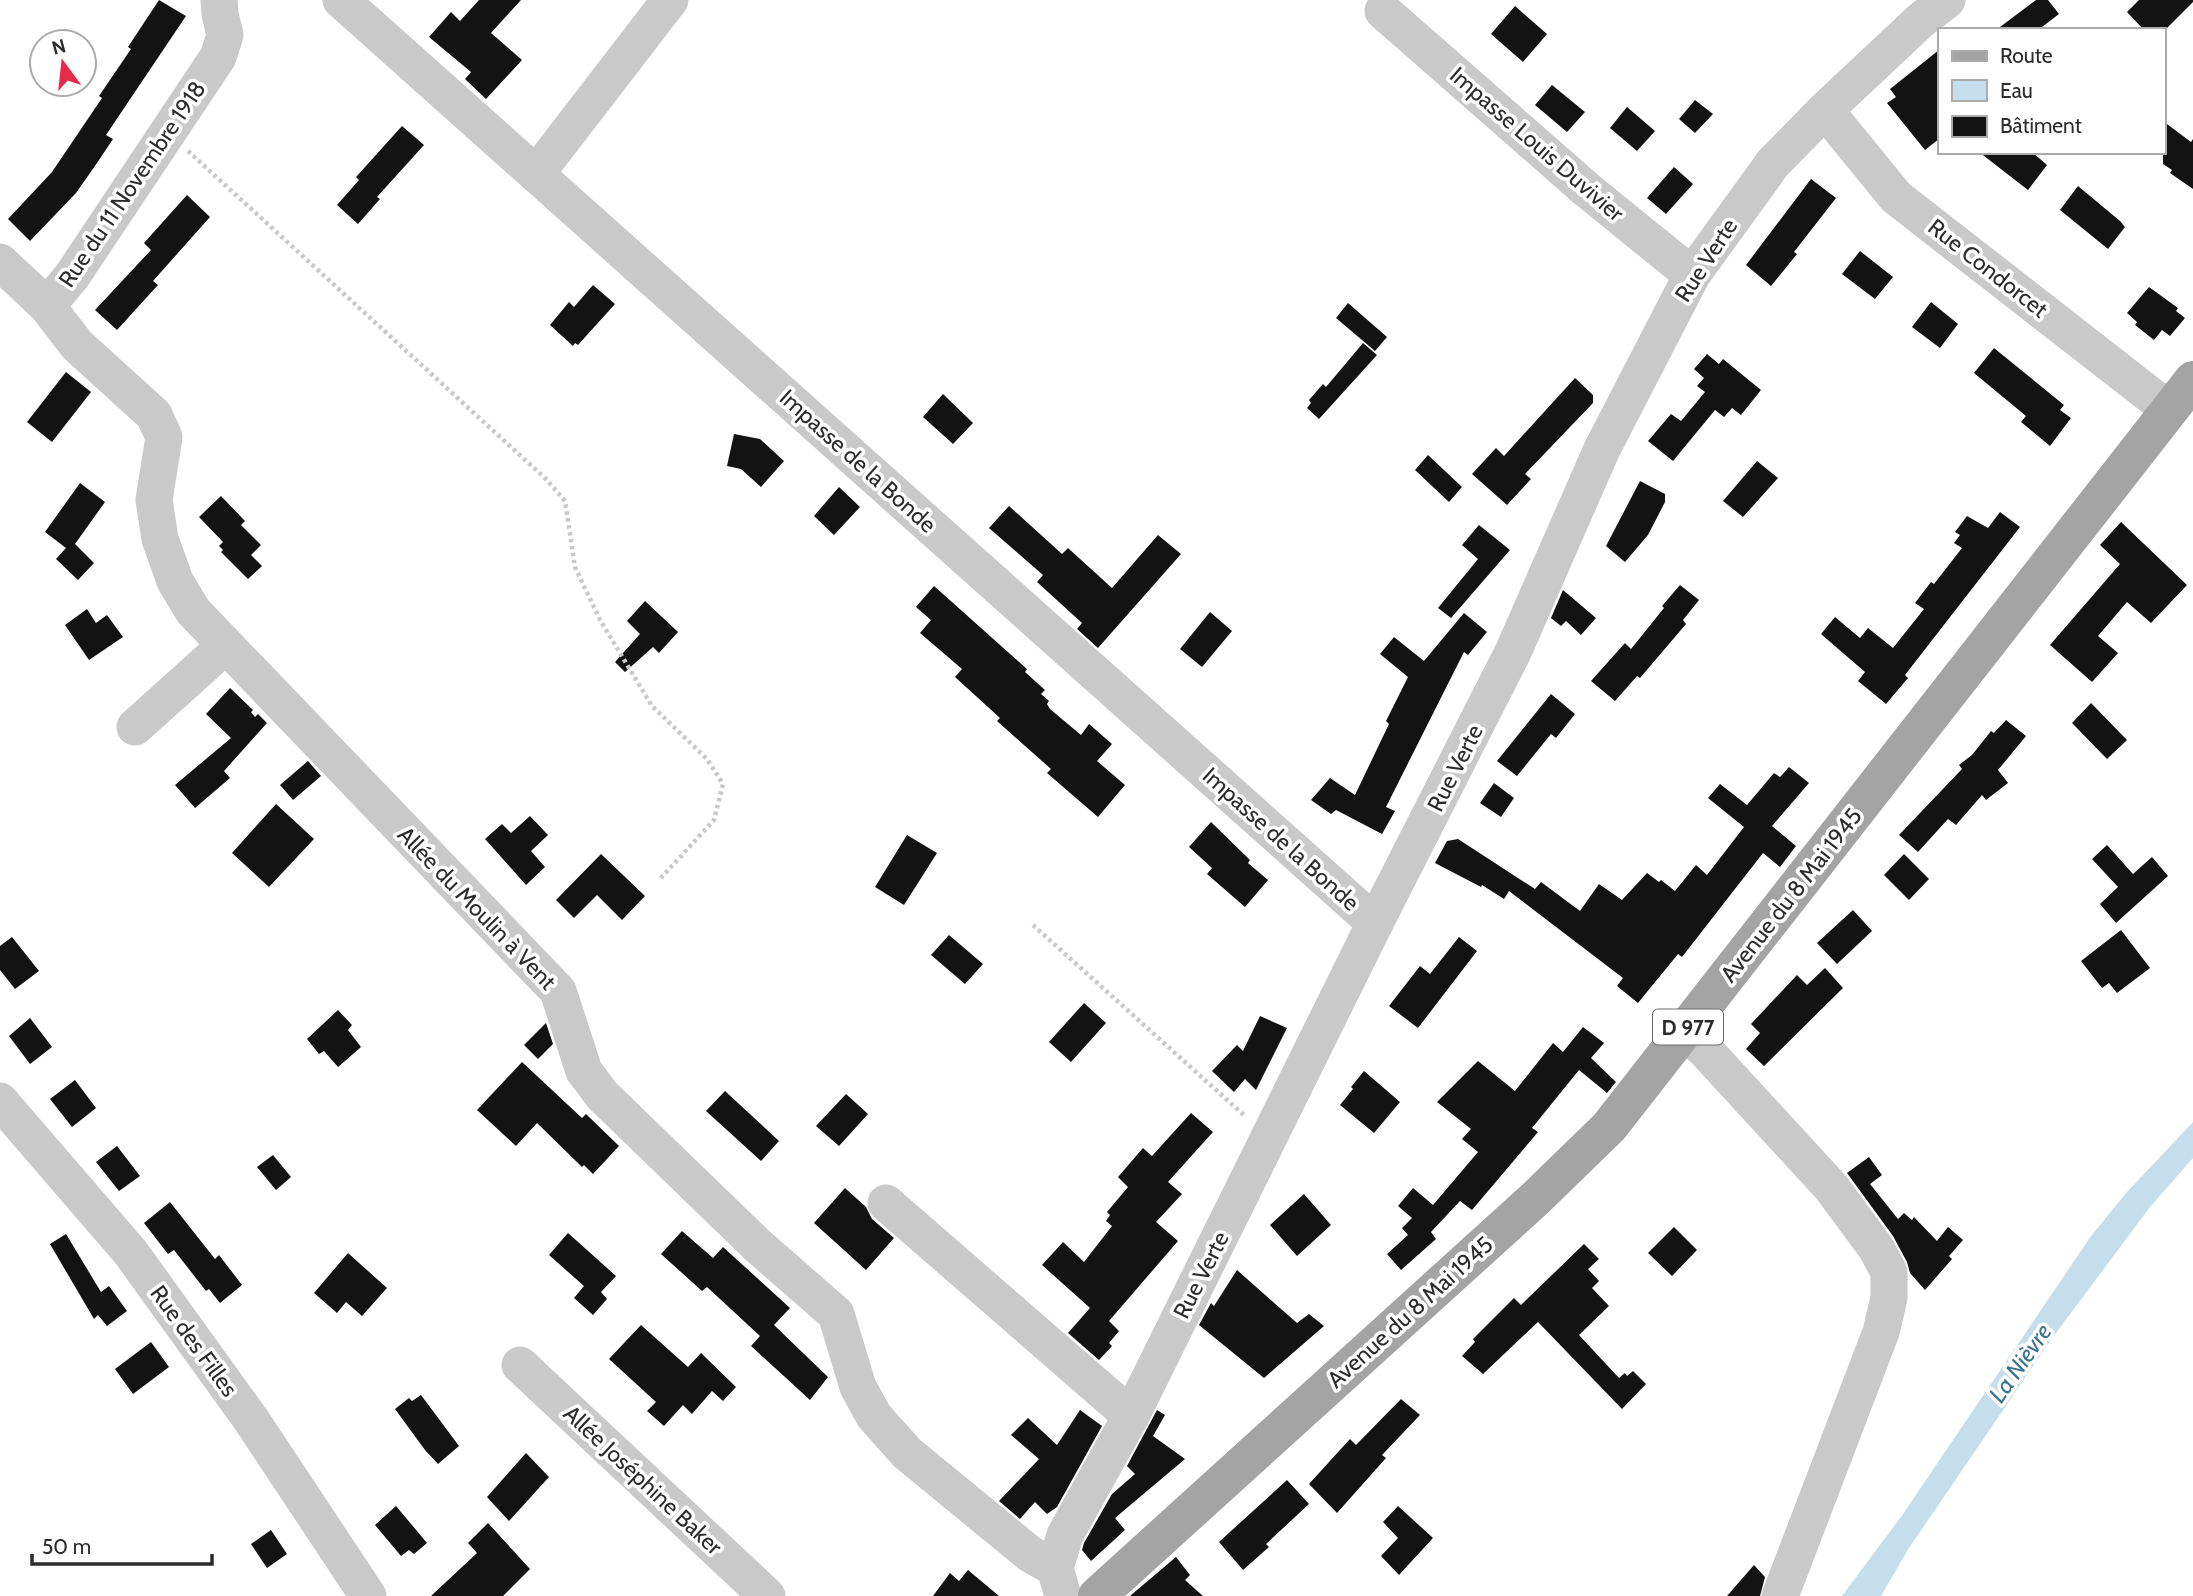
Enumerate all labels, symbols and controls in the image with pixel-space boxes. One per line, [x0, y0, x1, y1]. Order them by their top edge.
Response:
north arrow [28, 28, 98, 98]
legend [1938, 28, 2165, 154]
text: N [49, 34, 68, 60]
text: Route [2000, 43, 2053, 68]
street label: Impasse Louis Duvivier [1444, 61, 1630, 228]
street label: Rue du 11 Novembre 1918 [53, 76, 211, 292]
text: Eau [2000, 78, 2033, 103]
text: Bâtiment [2000, 113, 2082, 138]
street label: Rue Verte [1669, 213, 1743, 307]
street label: Rue Condorcet [1923, 213, 2054, 324]
street label: Impasse de la Bonde [774, 383, 942, 539]
street label: Rue Verte [1421, 720, 1489, 816]
street label: Impasse de la Bonde [1197, 761, 1365, 917]
street label: Avenue du 8 Mai 1945 [1714, 802, 1868, 988]
street label: Allée du Moulin à Vent [392, 821, 562, 996]
road number: D 977 [1653, 1010, 1723, 1044]
street label: Rue Verte [1167, 1227, 1235, 1323]
street label: Avenue du 8 Mai 1945 [1321, 1230, 1499, 1394]
street label: Rue des Filles [144, 1280, 244, 1402]
water label: La Nièvre [1983, 1318, 2057, 1408]
street label: Allée Joséphine Baker [558, 1399, 729, 1561]
scale bar [32, 1522, 212, 1566]
text: 50 m [42, 1534, 91, 1559]

